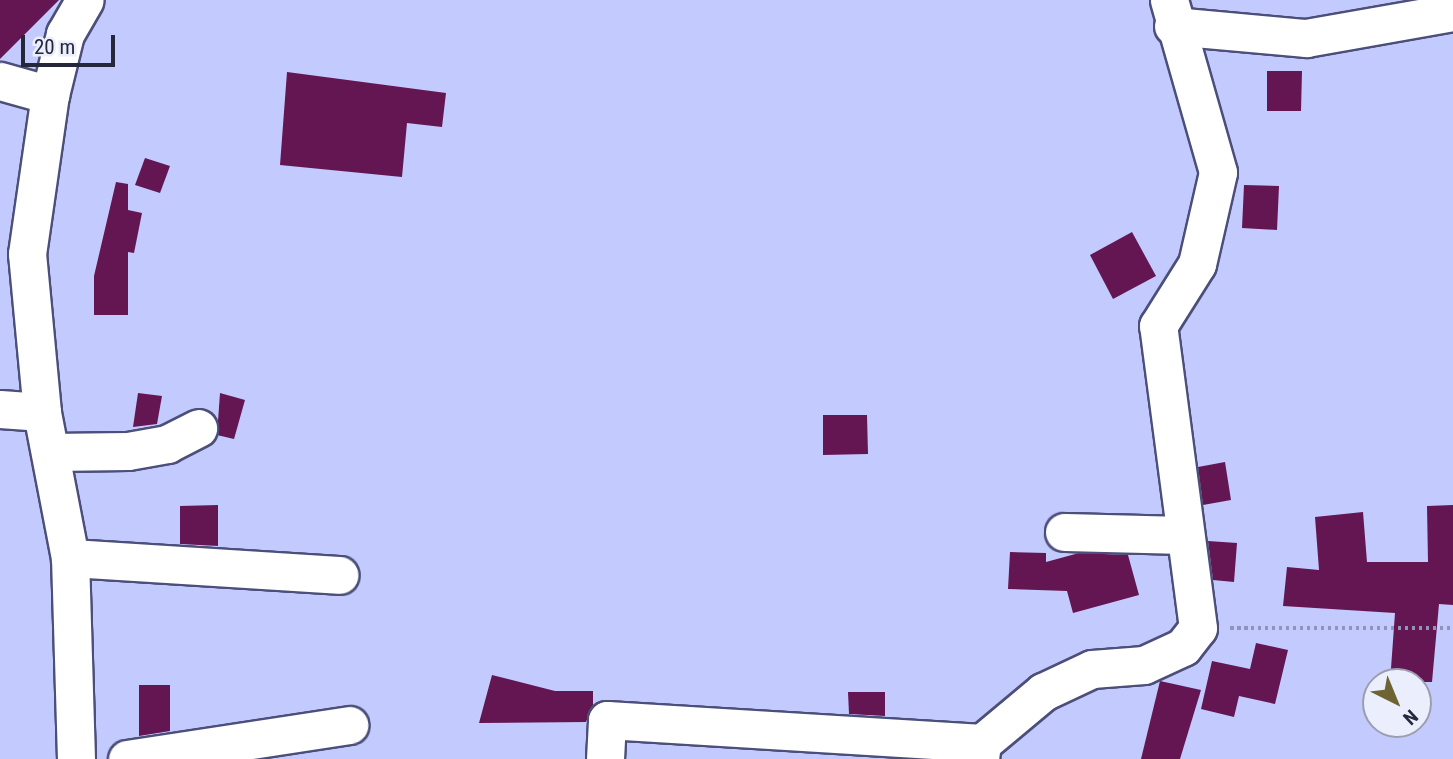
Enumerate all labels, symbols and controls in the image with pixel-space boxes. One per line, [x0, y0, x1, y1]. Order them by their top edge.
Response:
scale bar [24, 21, 119, 65]
text: 20 m [34, 35, 75, 59]
north arrow [1362, 668, 1432, 738]
text: N [1398, 705, 1422, 730]

